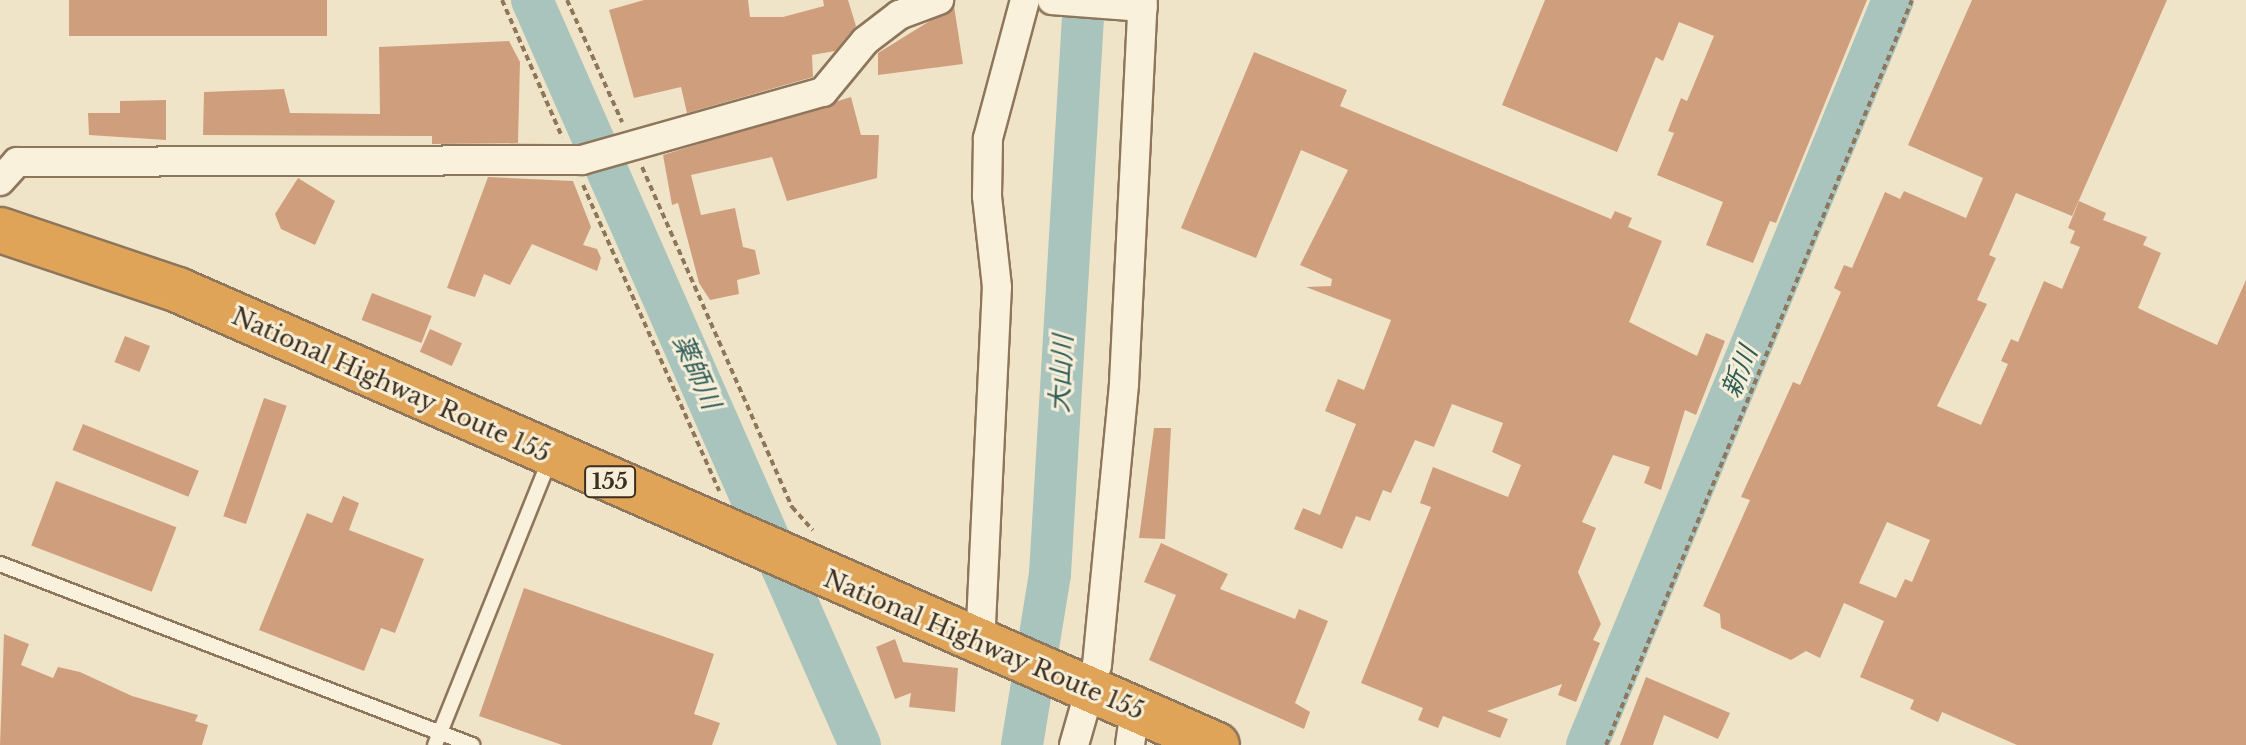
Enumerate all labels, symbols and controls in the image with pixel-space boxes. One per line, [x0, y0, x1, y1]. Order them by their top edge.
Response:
street label: National Highway Route 155 [227, 302, 555, 468]
water label: 薬師川 [666, 330, 726, 414]
water label: 大山川 [1044, 334, 1080, 414]
water label: 新川 [1716, 342, 1764, 402]
road number: 155 [584, 464, 636, 500]
street label: National Highway Route 155 [819, 564, 1149, 726]

